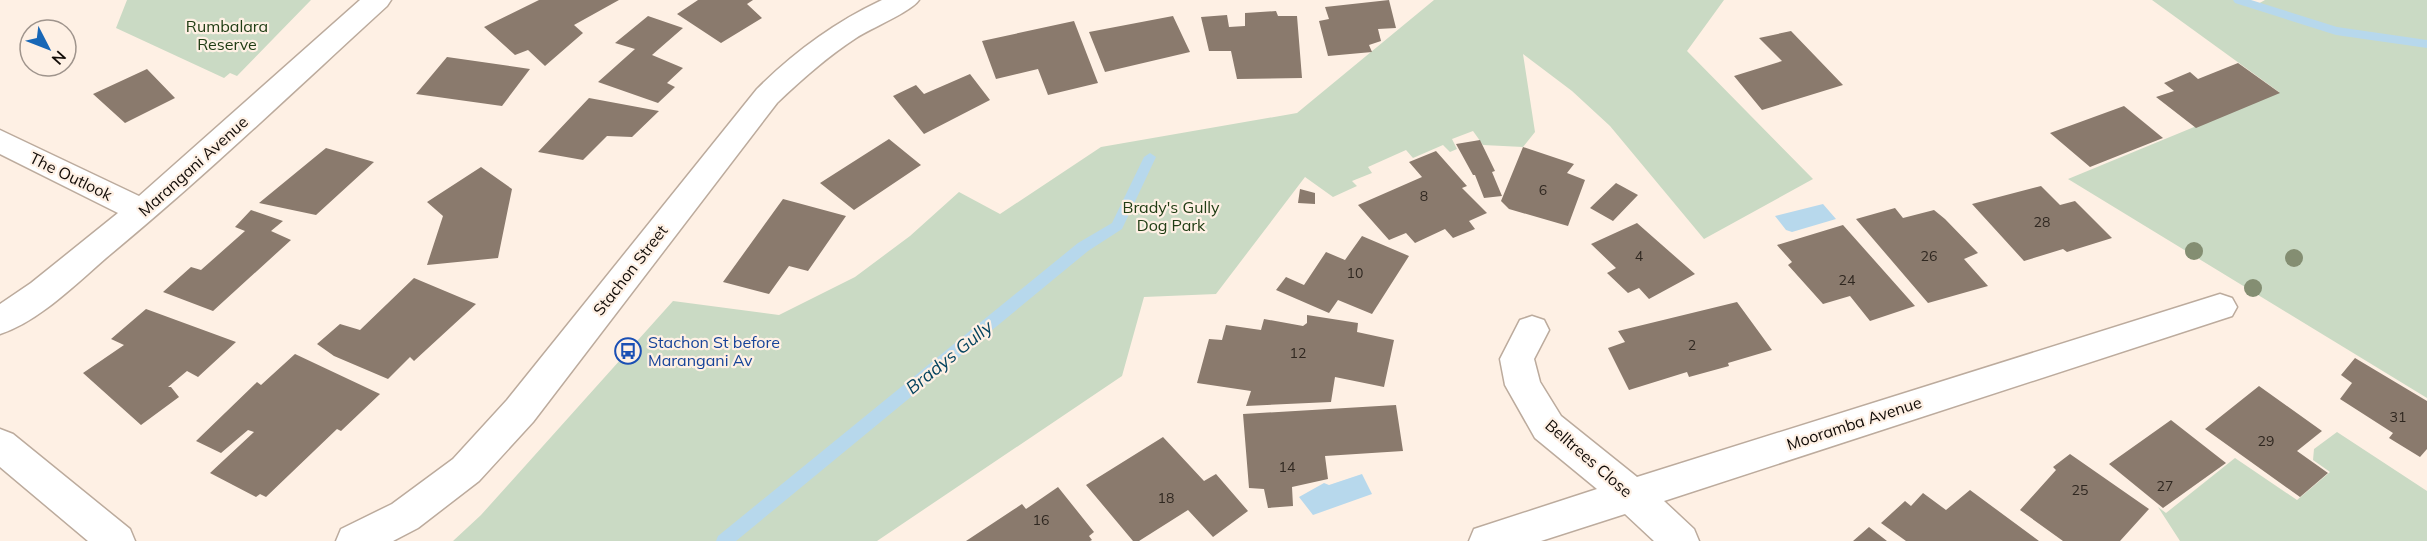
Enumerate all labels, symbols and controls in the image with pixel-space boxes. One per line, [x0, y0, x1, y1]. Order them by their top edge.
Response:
park label: Rumbalara Reserve [186, 16, 268, 54]
north arrow [18, 18, 78, 78]
text: N [48, 47, 71, 69]
street label: Marangani Avenue [134, 112, 252, 220]
street label: The Outlook [26, 147, 116, 205]
house number: 6 [1539, 181, 1547, 199]
house number: 8 [1420, 187, 1428, 205]
park label: Brady's Gully Dog Park [1123, 197, 1220, 235]
house number: 28 [2034, 213, 2050, 231]
street label: Stachon Street [588, 220, 672, 319]
house number: 4 [1635, 247, 1644, 265]
house number: 26 [1921, 247, 1937, 265]
house number: 10 [1347, 264, 1363, 282]
house number: 24 [1839, 271, 1856, 289]
water label: Bradys Gully [901, 314, 998, 399]
place label: Stachon St before Marangani Av [648, 332, 780, 370]
bus stop icon: Stachon St before Marangani Av [613, 336, 643, 366]
house number: 2 [1688, 336, 1696, 354]
house number: 12 [1290, 344, 1306, 362]
street label: Mooramba Avenue [1784, 392, 1924, 454]
house number: 31 [2390, 408, 2406, 426]
street label: Belltrees Close [1541, 415, 1637, 501]
house number: 29 [2258, 432, 2274, 450]
house number: 14 [1279, 458, 1296, 476]
house number: 27 [2157, 477, 2173, 495]
house number: 25 [2072, 481, 2088, 499]
house number: 18 [1158, 489, 1174, 507]
house number: 16 [1033, 511, 1049, 529]

